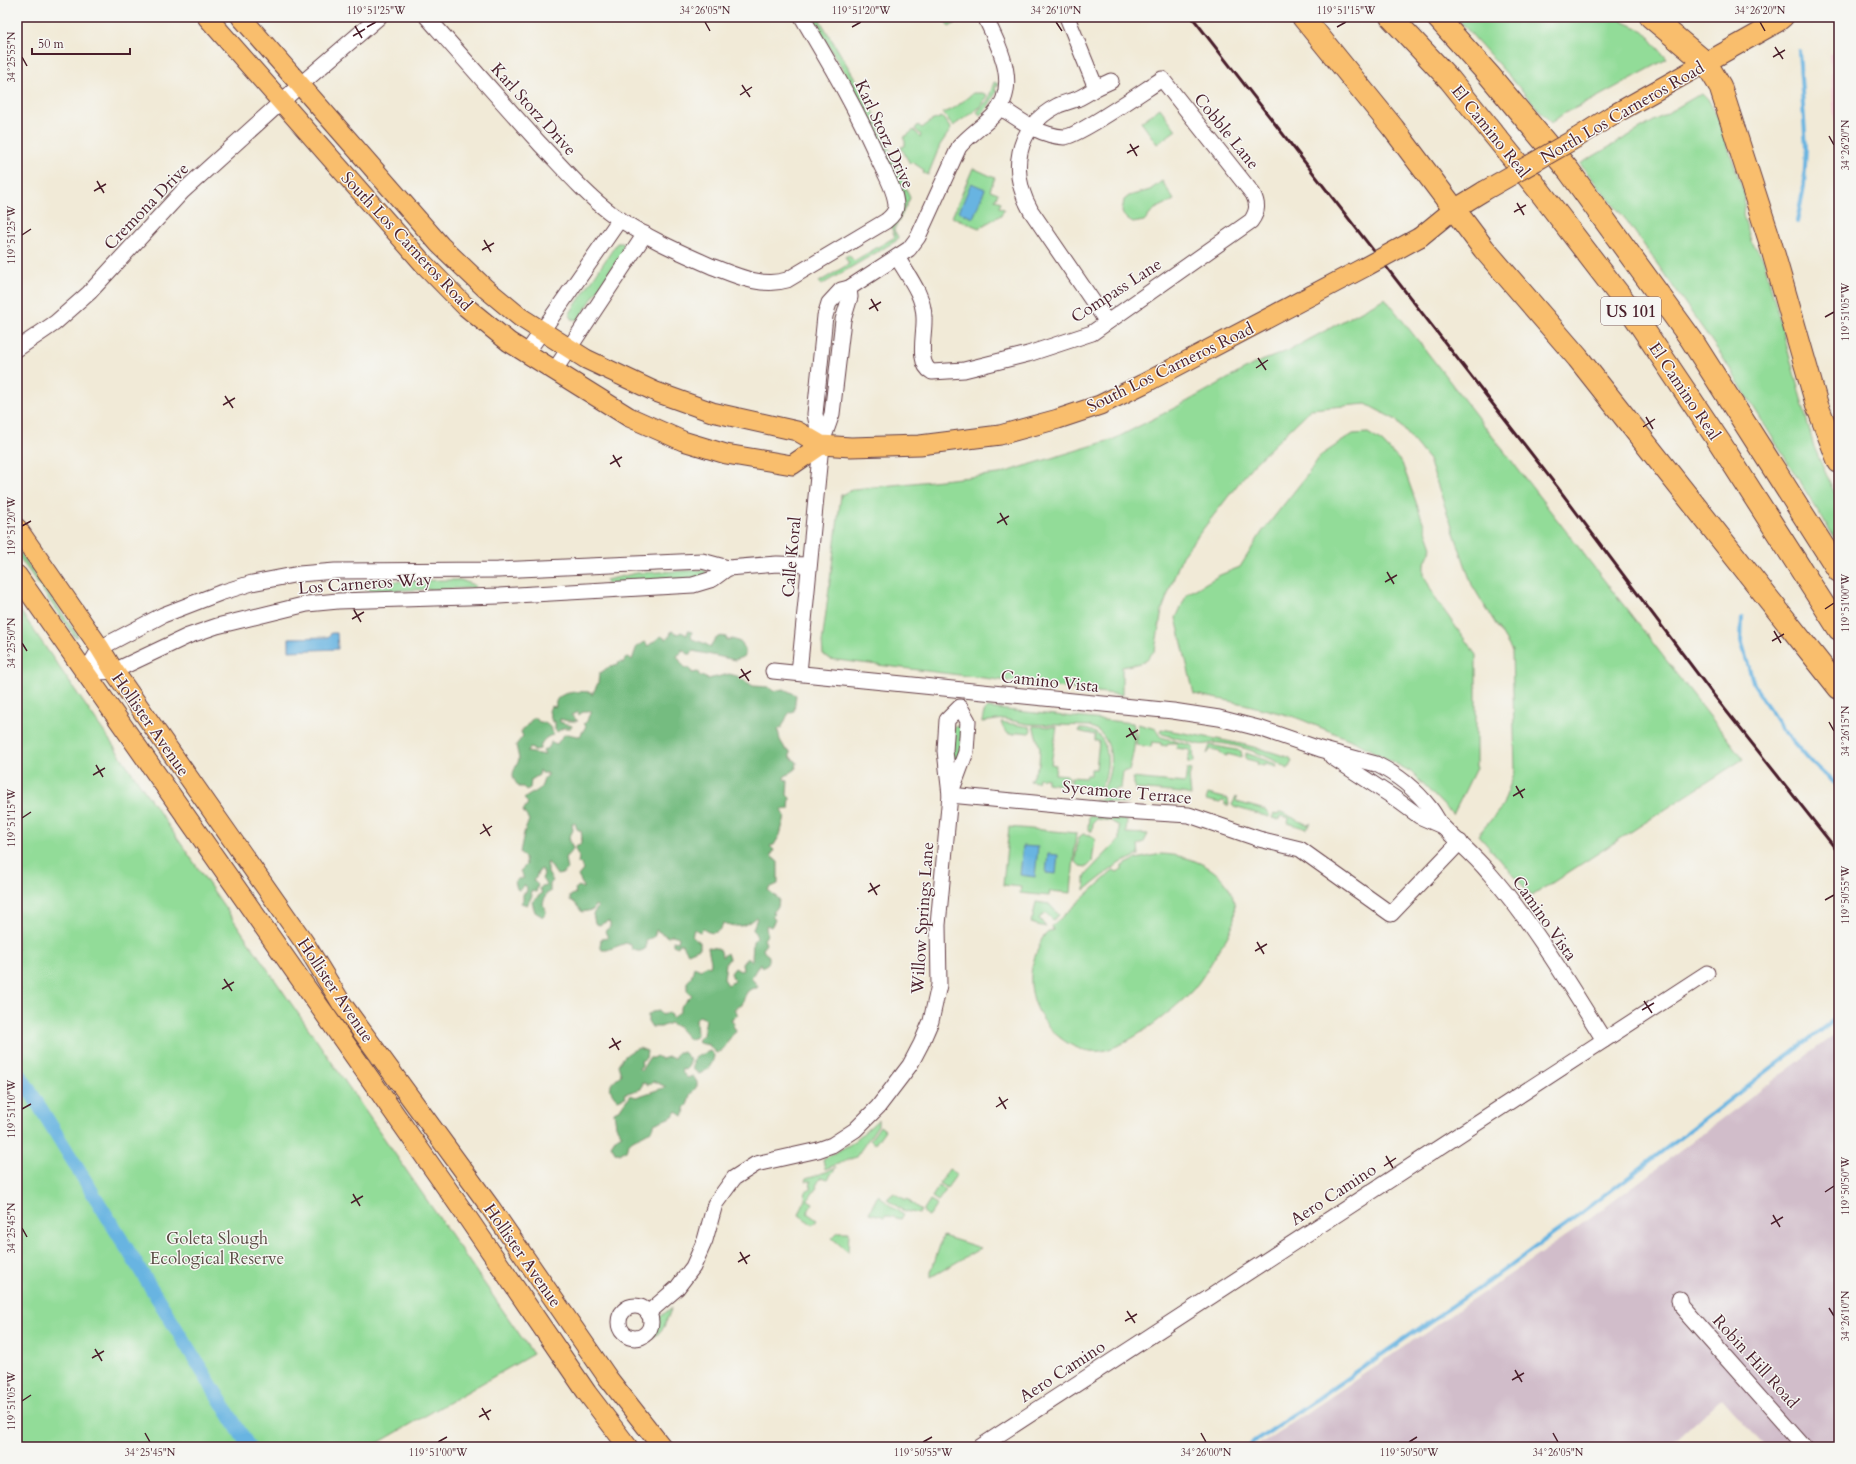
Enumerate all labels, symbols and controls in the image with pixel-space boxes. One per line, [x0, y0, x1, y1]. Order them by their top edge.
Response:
text: 119°51'25"W [347, 4, 406, 18]
text: 34°26'05"N [680, 4, 731, 18]
text: 119°51'20"W [832, 4, 891, 18]
text: 34°26'10"N [1031, 4, 1082, 18]
text: 119°51'15"W [1317, 4, 1376, 18]
text: 34°26'20"N [1735, 4, 1786, 18]
scale bar [32, 30, 130, 56]
text: 34°25'55"N [5, 31, 19, 82]
text: 50 m [38, 36, 65, 52]
street label: North Los Carneros Road [1536, 56, 1708, 169]
street label: Karl Storz Drive [486, 58, 582, 161]
street label: Karl Storz Drive [849, 76, 920, 192]
street label: El Camino Real [1446, 80, 1536, 183]
street label: Cobble Lane [1189, 88, 1265, 174]
text: 34°26'20"N [1839, 119, 1853, 170]
street label: Cremona Drive [99, 158, 194, 255]
street label: South Los Carneros Road [336, 167, 477, 316]
text: 119°51'25"W [5, 205, 19, 264]
street label: Compass Lane [1066, 252, 1166, 328]
text: 119°51'05"W [1839, 282, 1853, 341]
road number: US 101 [1601, 297, 1661, 325]
street label: South Los Carneros Road [1083, 317, 1257, 418]
street label: El Camino Real [1643, 338, 1726, 445]
text: 119°51'20"W [5, 496, 19, 555]
street label: Calle Koral [777, 515, 807, 598]
street label: Los Carneros Way [297, 567, 433, 600]
text: 119°51'00"W [1839, 573, 1853, 632]
text: 34°25'50"N [5, 617, 19, 668]
street label: Camino Vista [1000, 665, 1101, 698]
street label: Hollister Avenue [106, 668, 195, 781]
text: 34°26'15"N [1839, 705, 1853, 756]
street label: Sycamore Terrace [1061, 775, 1193, 810]
text: 119°51'15"W [5, 788, 19, 847]
street label: Willow Springs Lane [906, 841, 939, 996]
text: 119°50'55"W [1839, 865, 1853, 924]
street label: Camino Vista [1507, 871, 1583, 966]
street label: Hollister Avenue [292, 933, 379, 1047]
text: 119°51'10"W [5, 1079, 19, 1138]
text: 119°50'50"W [1839, 1156, 1853, 1215]
street label: Aero Camino [1286, 1158, 1381, 1231]
street label: Hollister Avenue [478, 1199, 567, 1312]
text: 34°25'45"N [5, 1202, 19, 1253]
park label: Goleta Slough Ecological Reserve [150, 1227, 284, 1270]
text: 34°26'10"N [1839, 1290, 1853, 1341]
street label: Robin Hill Road [1707, 1310, 1804, 1413]
street label: Aero Camino [1015, 1335, 1110, 1408]
text: 119°51'05"W [5, 1371, 19, 1430]
text: 34°25'45"N [125, 1446, 176, 1460]
text: 119°51'00"W [409, 1446, 468, 1460]
text: 119°50'55"W [894, 1446, 953, 1460]
text: 34°26'00"N [1181, 1446, 1232, 1460]
text: 119°50'50"W [1380, 1446, 1439, 1460]
text: 34°26'05"N [1533, 1446, 1584, 1460]

